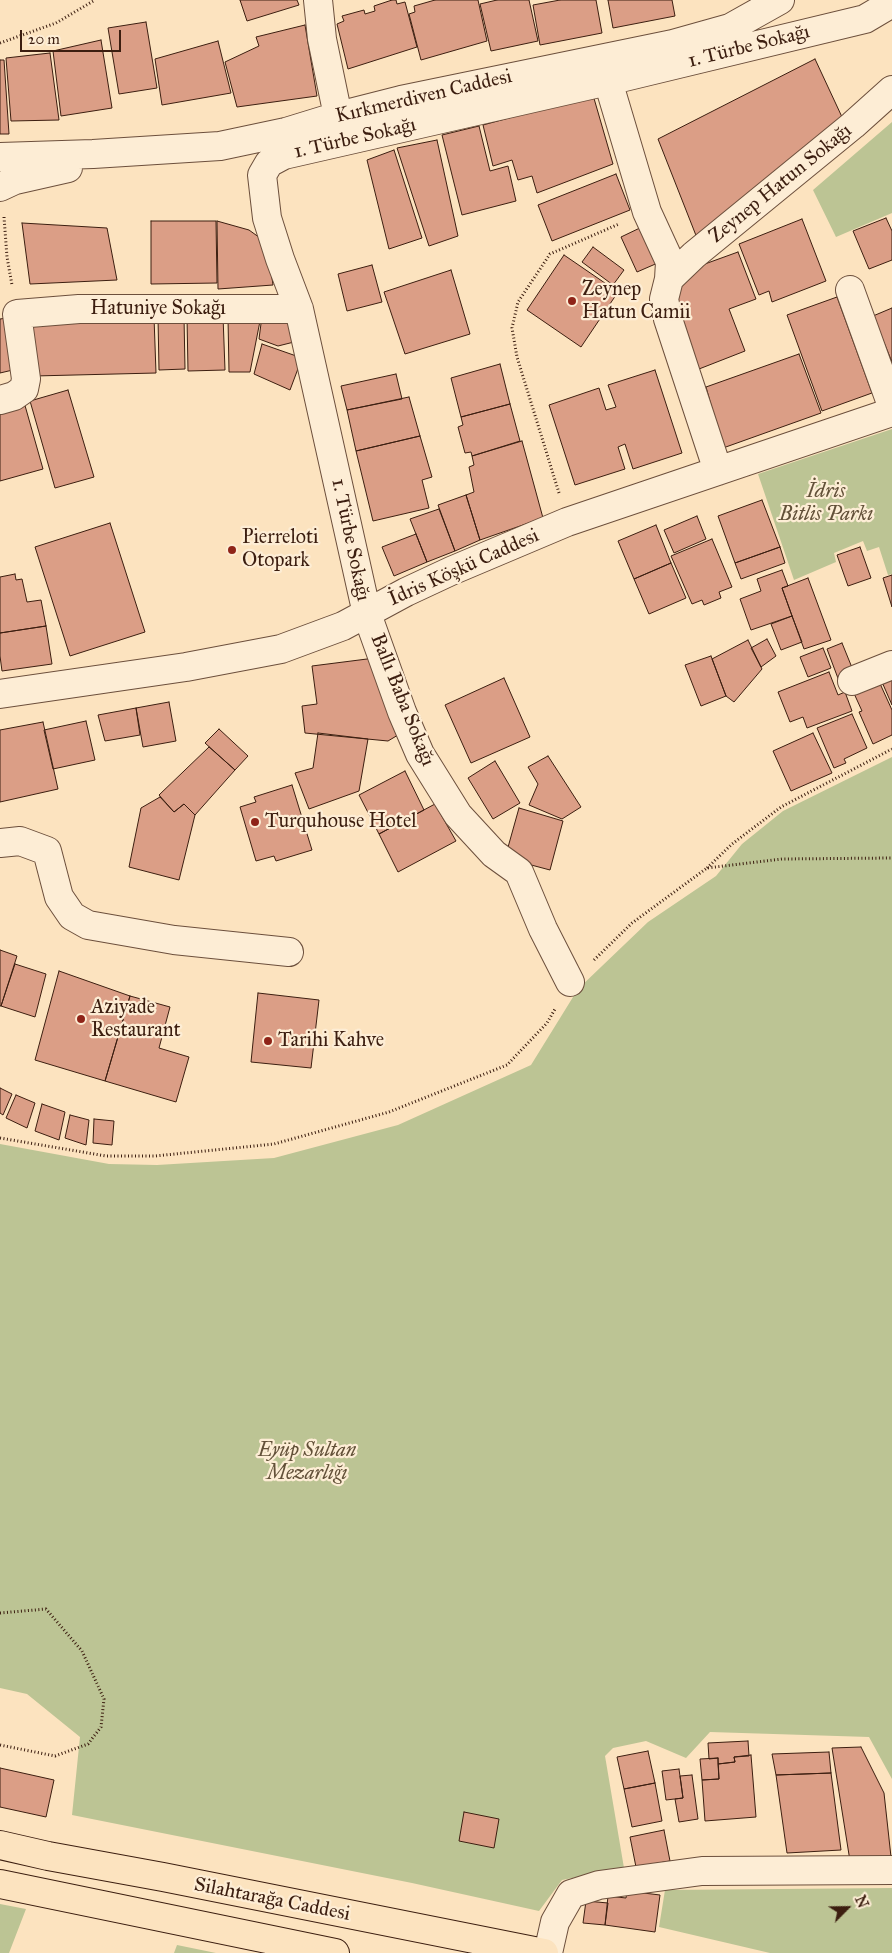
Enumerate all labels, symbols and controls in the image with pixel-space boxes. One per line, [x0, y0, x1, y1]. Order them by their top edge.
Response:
scale bar [22, 20, 124, 52]
street label: 1. Türbe Sokağı [686, 20, 812, 74]
text: 20 m [28, 30, 60, 48]
street label: Kırkmerdiven Caddesi [334, 65, 514, 129]
street label: 1. Türbe Sokağı [292, 113, 418, 165]
street label: Zeynep Hatun Sokağı [705, 119, 857, 249]
place label: Zeynep Hatun Camii [582, 278, 690, 325]
marker: Zeynep Hatun Camii [566, 295, 578, 307]
street label: Hatuniye Sokağı [90, 297, 226, 321]
street label: 1. Türbe Sokağı [325, 477, 375, 603]
park label: İdris Bitlis Parkı [779, 480, 873, 527]
street label: İdris Köşkü Caddesi [385, 524, 543, 612]
place label: Pierreloti Otopark [242, 526, 319, 573]
marker: Pierreloti Otopark [226, 544, 238, 556]
street label: Ballı Baba Sokağı [365, 630, 439, 770]
place label: Turquhouse Hotel [265, 810, 417, 834]
marker: Turquhouse Hotel [249, 816, 261, 828]
place label: Aziyade Restaurant [91, 996, 181, 1043]
marker: Aziyade Restaurant [75, 1013, 87, 1025]
place label: Tarihi Kahve [278, 1029, 384, 1053]
marker: Tarihi Kahve [262, 1035, 274, 1047]
park label: Eyüp Sultan Mezarlığı [258, 1439, 356, 1486]
street label: Silahtarağa Caddesi [192, 1873, 352, 1927]
north arrow [822, 1883, 872, 1933]
text: N [851, 1893, 871, 1911]

